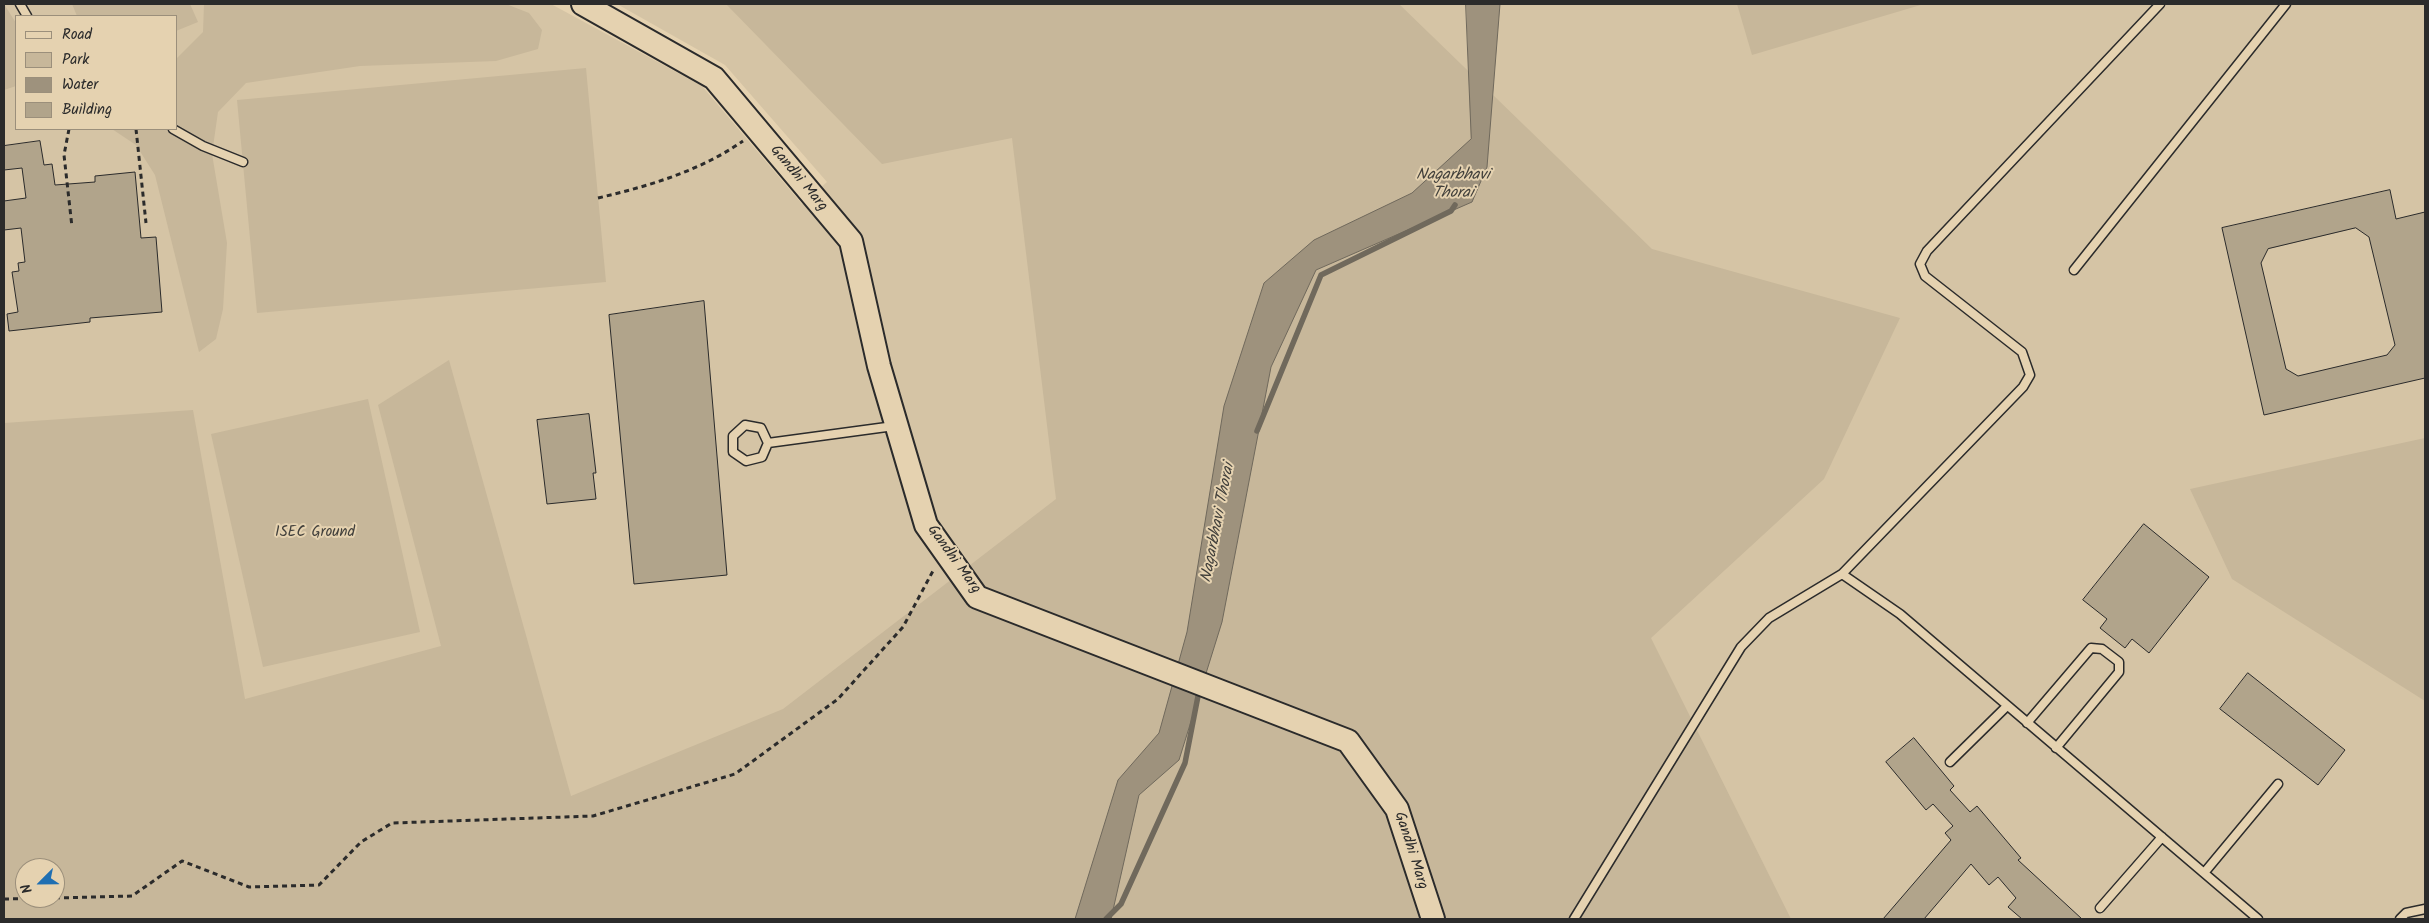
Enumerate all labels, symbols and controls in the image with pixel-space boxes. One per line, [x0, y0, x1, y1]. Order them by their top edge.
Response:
legend [15, 15, 178, 130]
text: Road [62, 23, 92, 47]
text: Park [62, 48, 89, 72]
text: Water [62, 73, 98, 97]
text: Building [62, 98, 112, 122]
street label: Gandhi Marg [765, 142, 831, 216]
water label: Nagarbhavi Thorai [1416, 166, 1490, 204]
water label: Nagarbhavi Thorai [1198, 462, 1240, 584]
street label: Gandhi Marg [922, 522, 984, 598]
park label: ISEC Ground [275, 524, 355, 542]
street label: Gandhi Marg [1389, 810, 1431, 892]
north arrow [15, 858, 65, 908]
text: N [15, 880, 39, 897]

